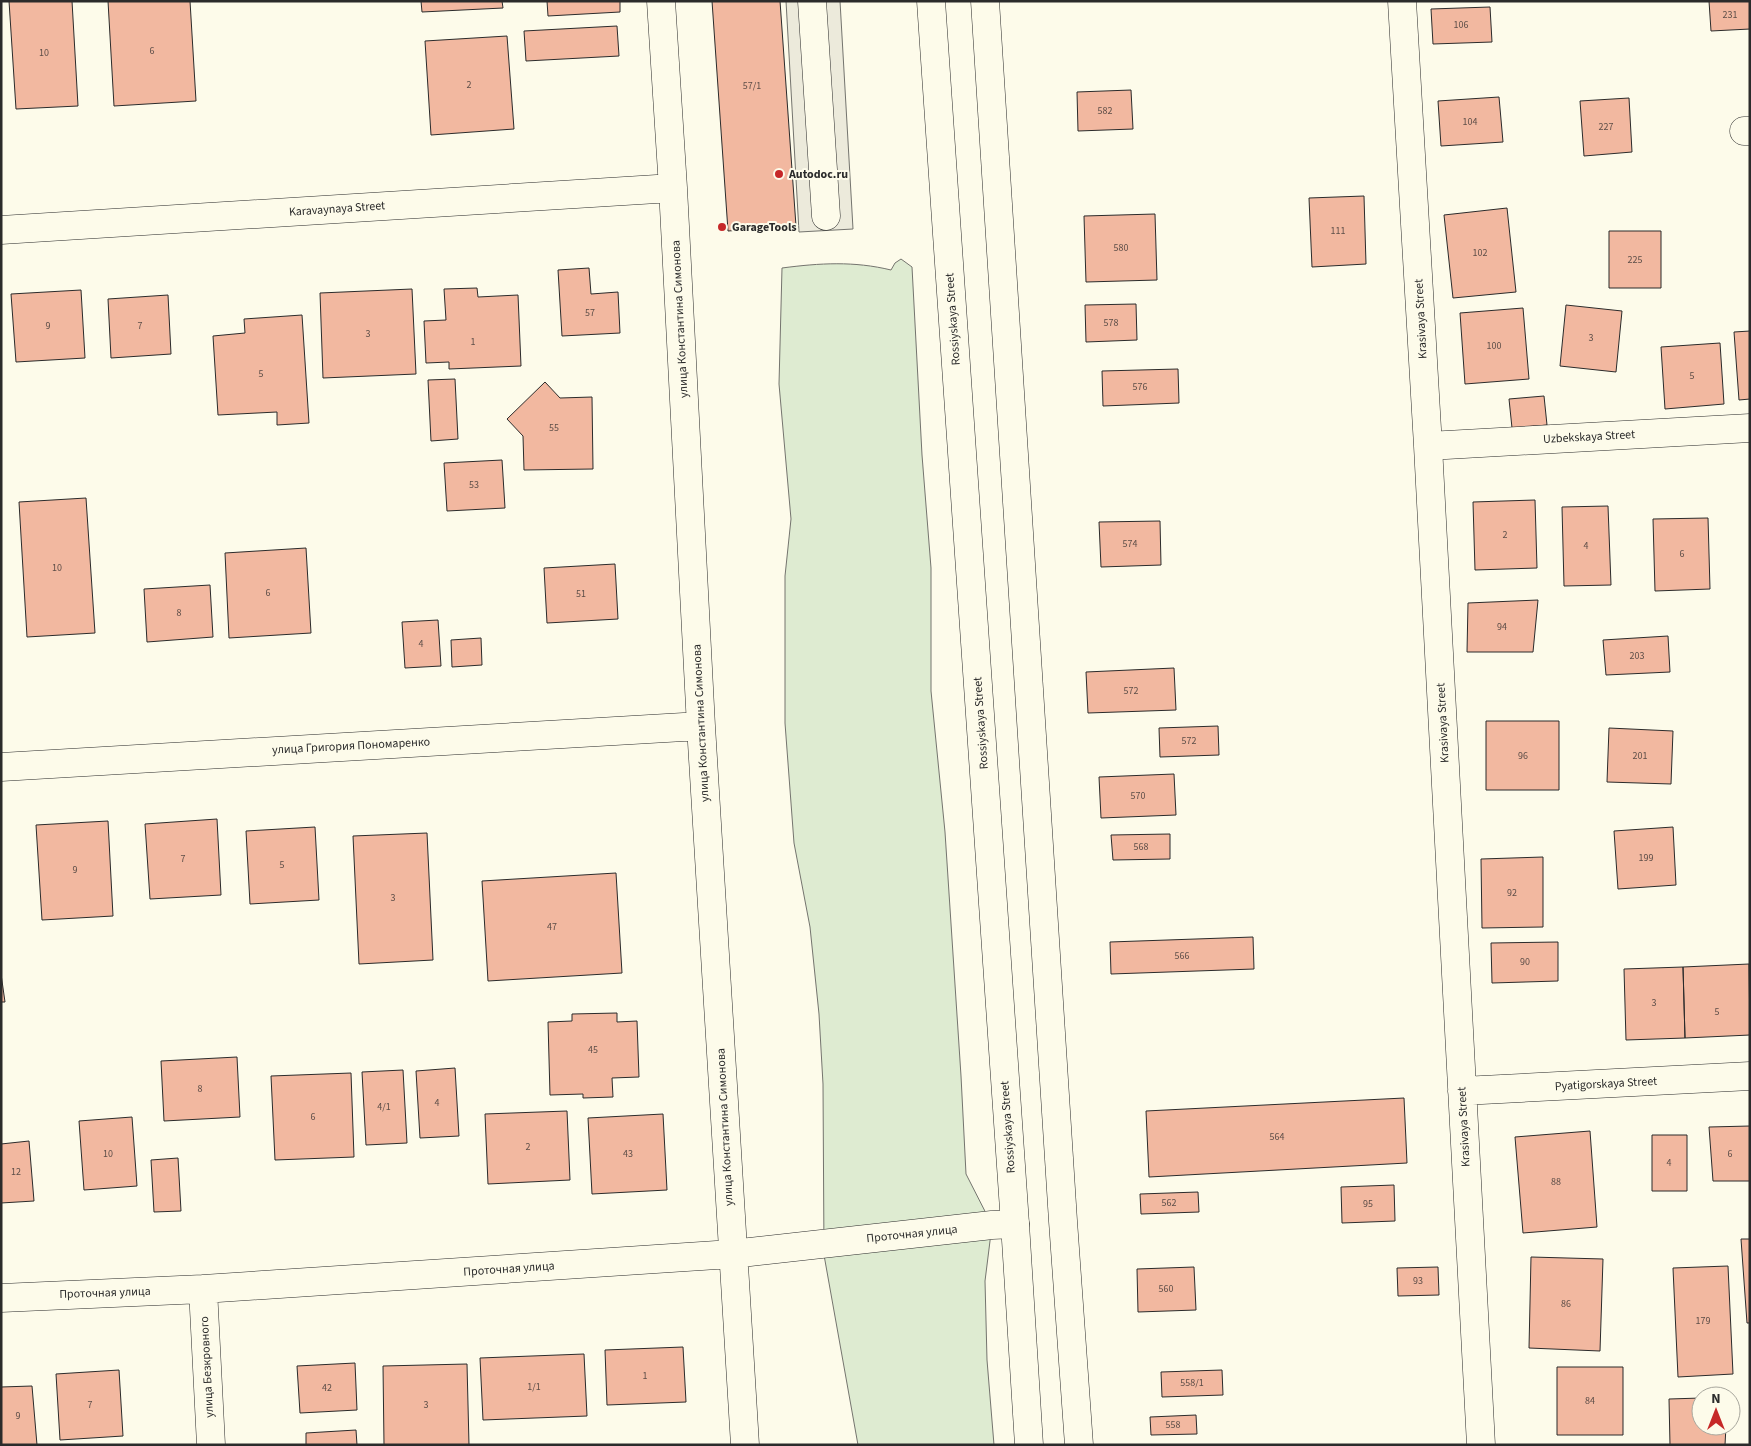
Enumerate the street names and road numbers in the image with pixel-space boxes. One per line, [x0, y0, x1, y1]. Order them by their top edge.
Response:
street label: Karavaynaya Street [288, 197, 386, 221]
street label: улица Константина Симонова [667, 240, 693, 398]
street label: Rossiyskaya Street [941, 272, 965, 366]
street label: Krasivaya Street [1410, 279, 1432, 359]
street label: Uzbekskaya Street [1543, 426, 1635, 448]
street label: улица Константина Симонова [688, 644, 714, 802]
street label: Rossiyskaya Street [969, 676, 993, 770]
street label: Krasivaya Street [1432, 683, 1454, 763]
street label: улица Григория Пономаренко [272, 733, 430, 759]
street label: улица Константина Симонова [712, 1048, 738, 1206]
street label: Pyatigorskaya Street [1554, 1073, 1658, 1095]
street label: Rossiyskaya Street [996, 1080, 1020, 1174]
street label: Krasivaya Street [1453, 1087, 1475, 1167]
street label: Проточная улица [866, 1221, 958, 1247]
street label: Проточная улица [463, 1257, 555, 1281]
street label: Проточная улица [59, 1283, 151, 1303]
street label: улица Безкровного [196, 1316, 218, 1418]

